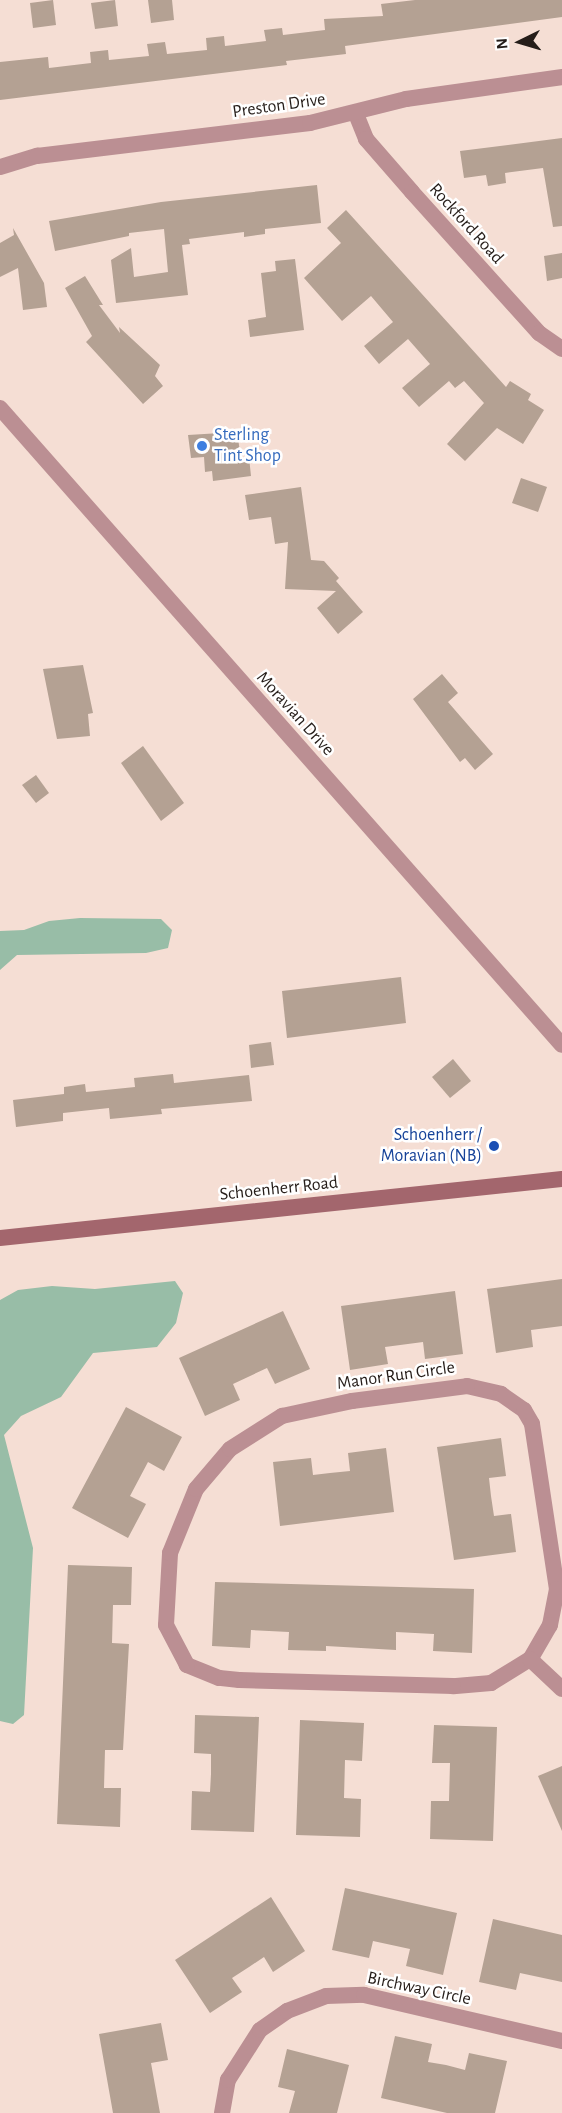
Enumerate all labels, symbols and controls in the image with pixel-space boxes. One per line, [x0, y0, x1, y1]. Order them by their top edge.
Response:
north arrow [490, 12, 550, 72]
text: N [494, 37, 511, 50]
street label: Preston Drive [231, 89, 327, 123]
street label: Rockford Road [424, 179, 508, 269]
place label: Sterling Tint Shop [214, 425, 281, 468]
marker: Sterling Tint Shop [195, 439, 209, 453]
street label: Moravian Drive [252, 667, 338, 761]
place label: Schoenherr / Moravian (NB) [381, 1125, 482, 1168]
marker: Schoenherr / Moravian (NB) [487, 1139, 501, 1153]
street label: Schoenherr Road [219, 1172, 339, 1206]
street label: Manor Run Circle [336, 1357, 456, 1395]
street label: Birchway Circle [365, 1967, 473, 2011]

